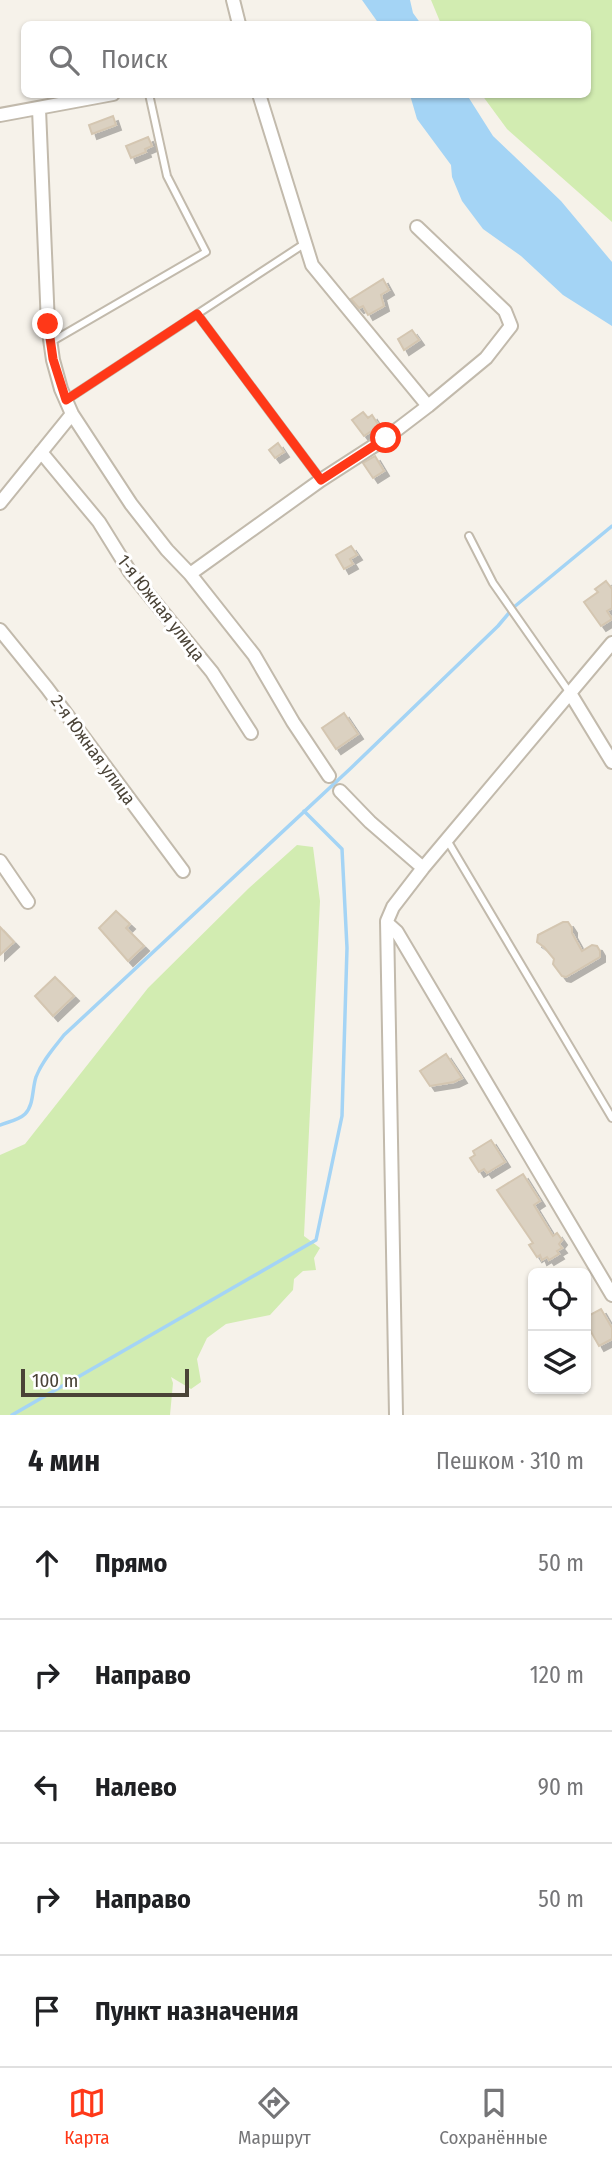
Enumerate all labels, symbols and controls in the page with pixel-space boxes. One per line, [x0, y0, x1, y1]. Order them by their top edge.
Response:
search box [21, 21, 591, 98]
icon: search [45, 41, 83, 79]
text: Поиск [101, 44, 168, 75]
route end [32, 308, 63, 339]
route start [370, 422, 401, 453]
street label: 1-я Южная улица [113, 550, 210, 666]
street label: 2-я Южная улица [46, 691, 140, 809]
map controls [528, 1268, 591, 1394]
button: locate [528, 1268, 591, 1331]
button: layers [528, 1331, 591, 1394]
scale bar [21, 1366, 189, 1398]
text: 100 m [32, 1369, 78, 1392]
text: 4 мин [28, 1443, 100, 1479]
text: Пешком · 310 m [436, 1447, 584, 1475]
icon: ahead [28, 1544, 66, 1582]
text: Прямо [95, 1548, 167, 1579]
text: 50 m [538, 1549, 584, 1577]
icon: right [28, 1656, 66, 1694]
text: Направо [95, 1660, 191, 1691]
text: 120 m [530, 1661, 584, 1689]
icon: left [28, 1768, 66, 1806]
text: Налево [95, 1772, 177, 1803]
text: 90 m [538, 1773, 584, 1801]
icon: right [28, 1880, 66, 1918]
text: Направо [95, 1884, 191, 1915]
text: 50 m [538, 1885, 584, 1913]
icon: arrive [28, 1992, 66, 2030]
text: Пункт назначения [95, 1996, 299, 2027]
tab: Карта [64, 2084, 110, 2149]
tab: Маршрут [238, 2084, 311, 2149]
tab: Сохранённые [439, 2084, 548, 2149]

